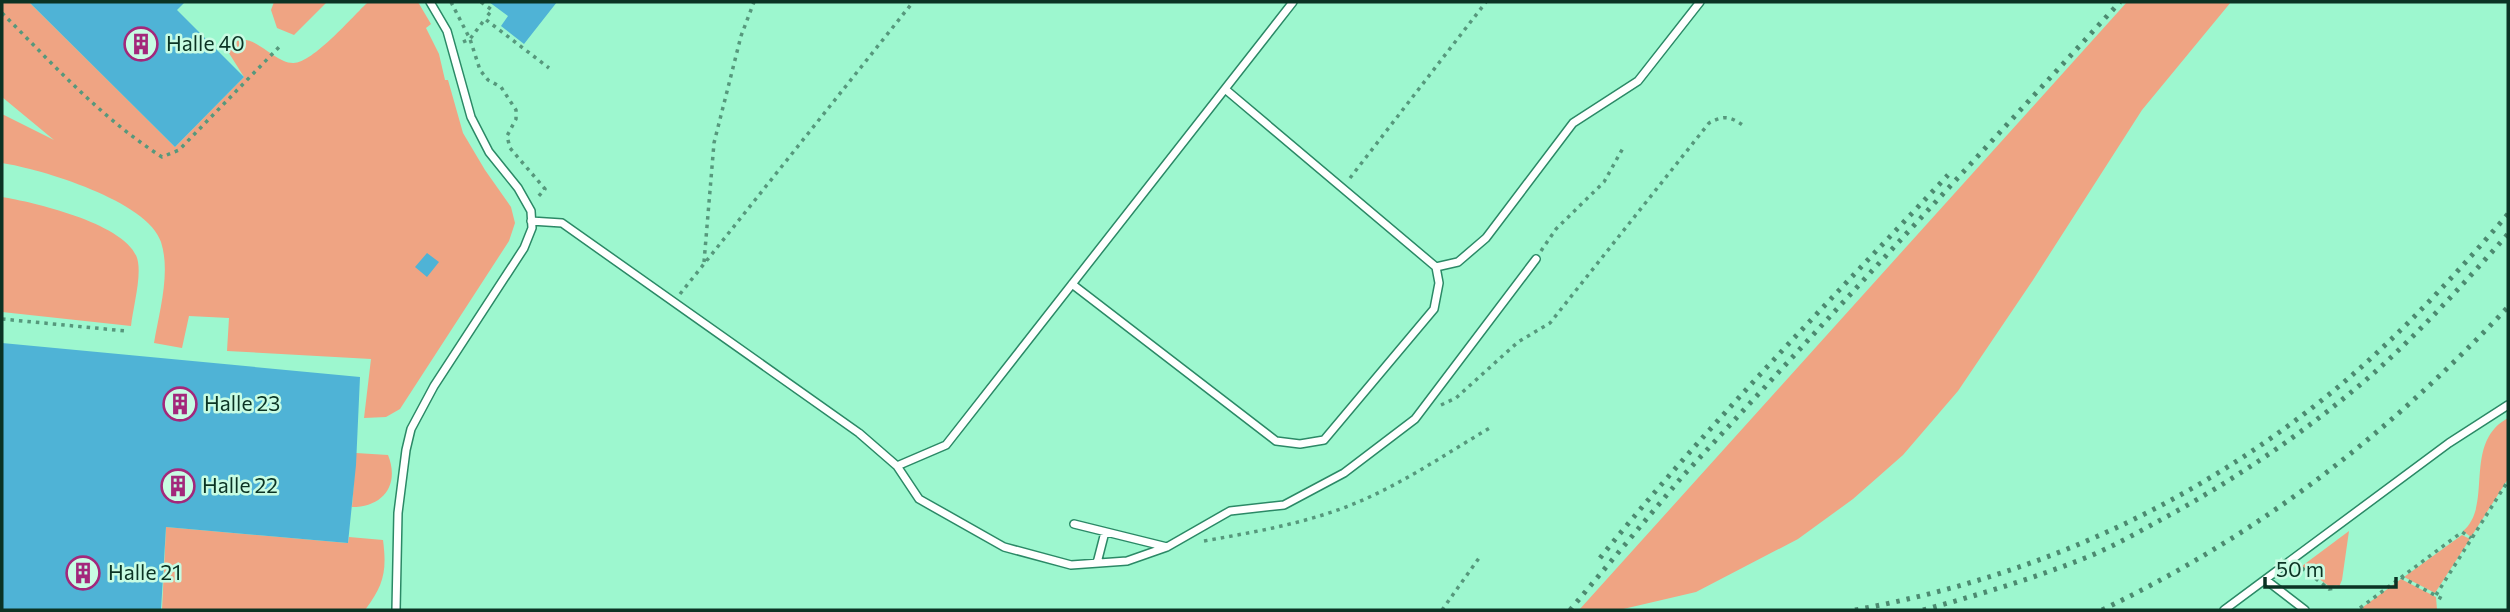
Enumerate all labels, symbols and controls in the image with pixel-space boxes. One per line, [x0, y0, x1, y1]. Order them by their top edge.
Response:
building icon: Halle 40 [122, 25, 160, 63]
place label: Halle 40 [166, 30, 245, 55]
building icon: Halle 23 [161, 385, 199, 423]
place label: Halle 23 [204, 390, 280, 415]
building icon: Halle 22 [159, 467, 197, 505]
place label: Halle 22 [202, 472, 278, 497]
scale bar [2265, 546, 2396, 590]
building icon: Halle 21 [64, 554, 102, 592]
text: 50 m [2276, 556, 2324, 581]
place label: Halle 21 [108, 559, 181, 584]

